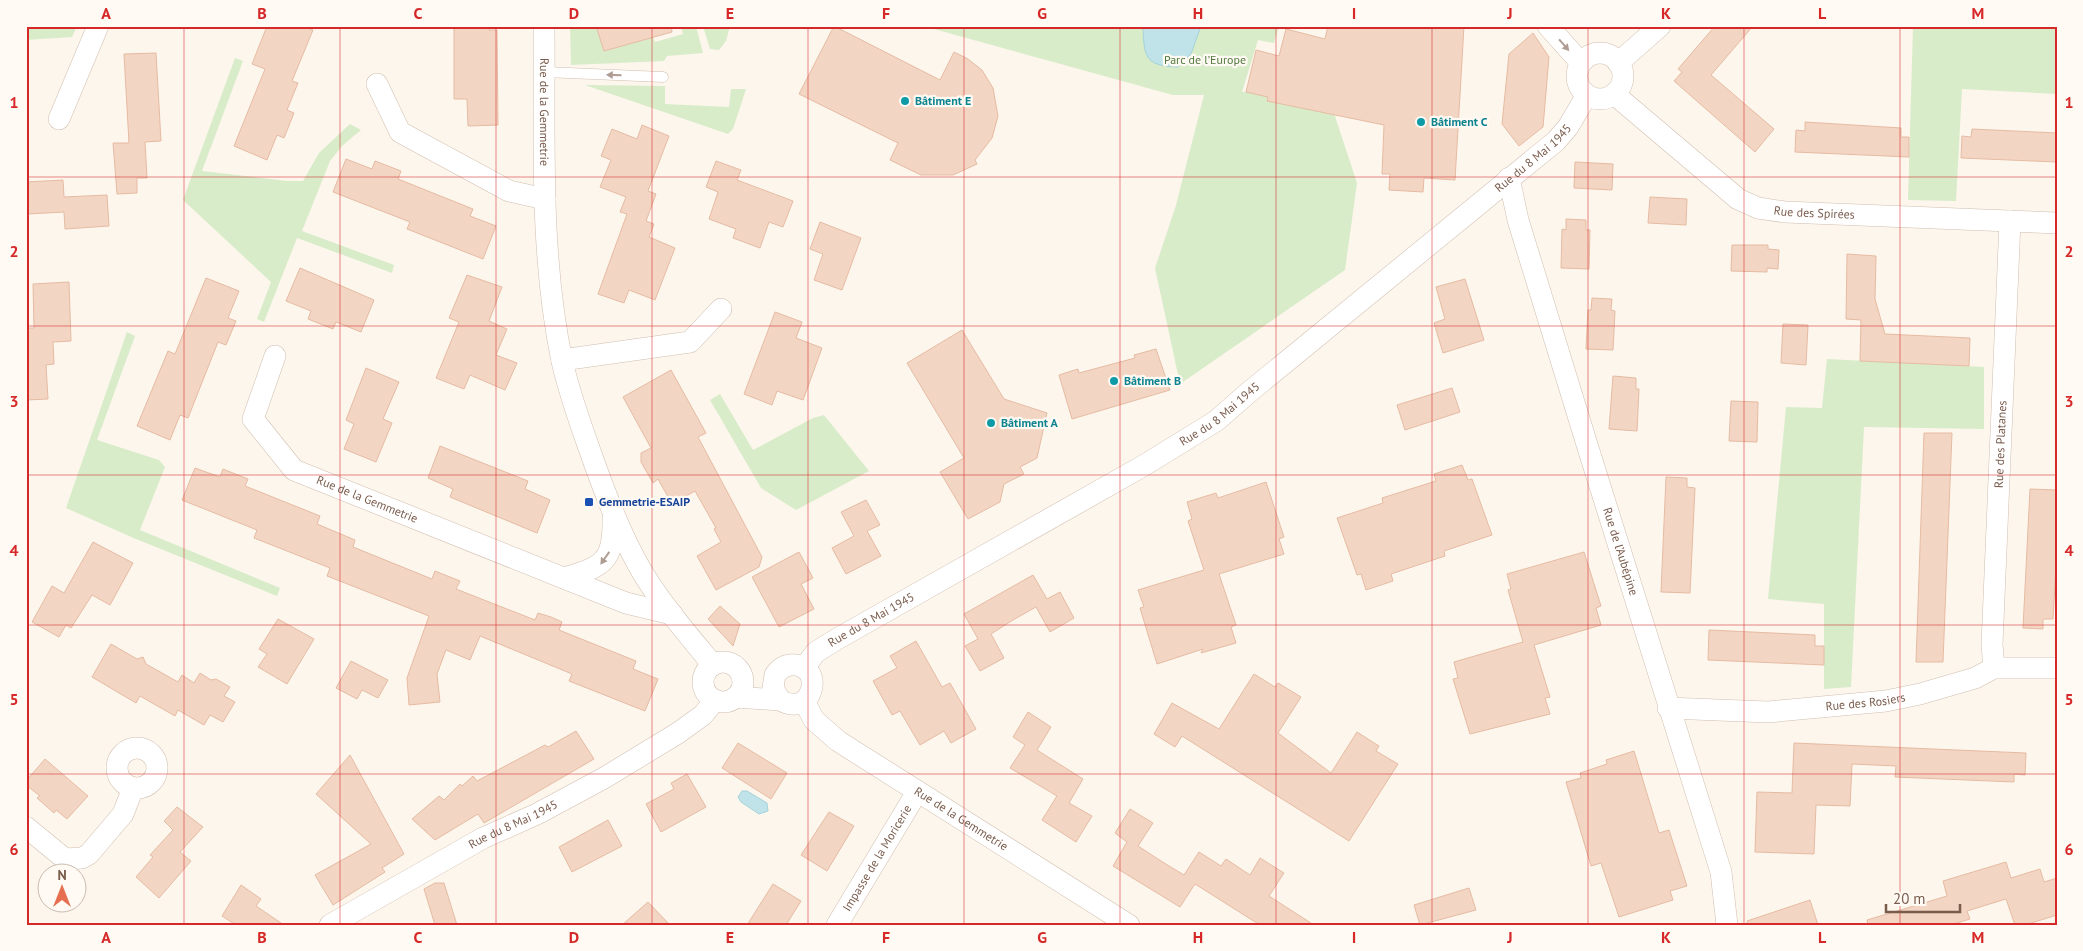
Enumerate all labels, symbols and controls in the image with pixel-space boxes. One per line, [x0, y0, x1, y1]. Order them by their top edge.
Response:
text: A [101, 3, 111, 23]
text: B [257, 3, 267, 23]
text: C [414, 3, 423, 23]
text: D [569, 3, 579, 23]
text: E [726, 3, 734, 23]
text: F [882, 3, 890, 23]
text: G [1037, 3, 1047, 23]
text: H [1193, 3, 1203, 23]
text: I [1352, 3, 1356, 23]
text: J [1506, 3, 1513, 23]
text: K [1661, 3, 1671, 23]
text: L [1818, 3, 1827, 23]
text: M [1972, 3, 1984, 23]
one-way arrow [1558, 38, 1570, 50]
park label: Parc de l’Europe [1164, 52, 1246, 67]
street label: Rue de la Gemmetrie [537, 58, 552, 166]
one-way arrow [606, 71, 622, 79]
text: 1 [9, 92, 19, 112]
text: 1 [2064, 92, 2074, 112]
place label: Bâtiment E [915, 93, 971, 108]
marker: Bâtiment E [899, 95, 911, 107]
place label: Bâtiment C [1431, 114, 1488, 129]
marker: Bâtiment C [1415, 116, 1427, 128]
street label: Rue du 8 Mai 1945 [1491, 121, 1574, 195]
street label: Rue des Spirées [1773, 202, 1855, 222]
text: 2 [9, 241, 19, 261]
text: 2 [2064, 241, 2074, 261]
place label: Bâtiment B [1124, 373, 1181, 388]
marker: Bâtiment B [1108, 375, 1120, 387]
street label: Rue du 8 Mai 1945 [1177, 379, 1262, 449]
text: 3 [9, 391, 19, 411]
text: 3 [2064, 391, 2074, 411]
street label: Rue des Platanes [1991, 400, 2009, 488]
place label: Bâtiment A [1001, 415, 1059, 430]
marker: Bâtiment A [985, 417, 997, 429]
street label: Rue de la Gemmetrie [314, 472, 420, 526]
place label: Gemmetrie-ESAIP [599, 494, 690, 509]
marker: Gemmetrie-ESAIP [583, 496, 595, 508]
street label: Rue de l’Aubépine [1600, 505, 1642, 597]
text: 4 [9, 540, 19, 560]
text: 4 [2064, 540, 2074, 560]
one-way arrow [600, 551, 610, 565]
street label: Rue du 8 Mai 1945 [825, 589, 917, 650]
text: 5 [9, 689, 19, 709]
street label: Rue des Rosiers [1825, 689, 1907, 714]
text: 5 [2064, 689, 2074, 709]
street label: Rue de la Gemmetrie [912, 783, 1011, 854]
street label: Rue du 8 Mai 1945 [466, 796, 560, 852]
street label: Impasse de la Moricerie [839, 802, 915, 914]
text: 6 [9, 839, 19, 859]
text: 6 [2064, 839, 2074, 859]
north arrow [38, 864, 88, 914]
text: N [57, 866, 67, 884]
scale bar [1886, 881, 1959, 913]
text: 20 m [1893, 889, 1926, 908]
text: A [101, 927, 111, 947]
text: B [257, 927, 267, 947]
text: C [414, 927, 423, 947]
text: D [569, 927, 579, 947]
text: E [726, 927, 734, 947]
text: F [882, 927, 890, 947]
text: G [1037, 927, 1047, 947]
text: H [1193, 927, 1203, 947]
text: I [1352, 927, 1356, 947]
text: J [1506, 927, 1513, 947]
text: K [1661, 927, 1671, 947]
text: L [1818, 927, 1827, 947]
text: M [1972, 927, 1984, 947]

